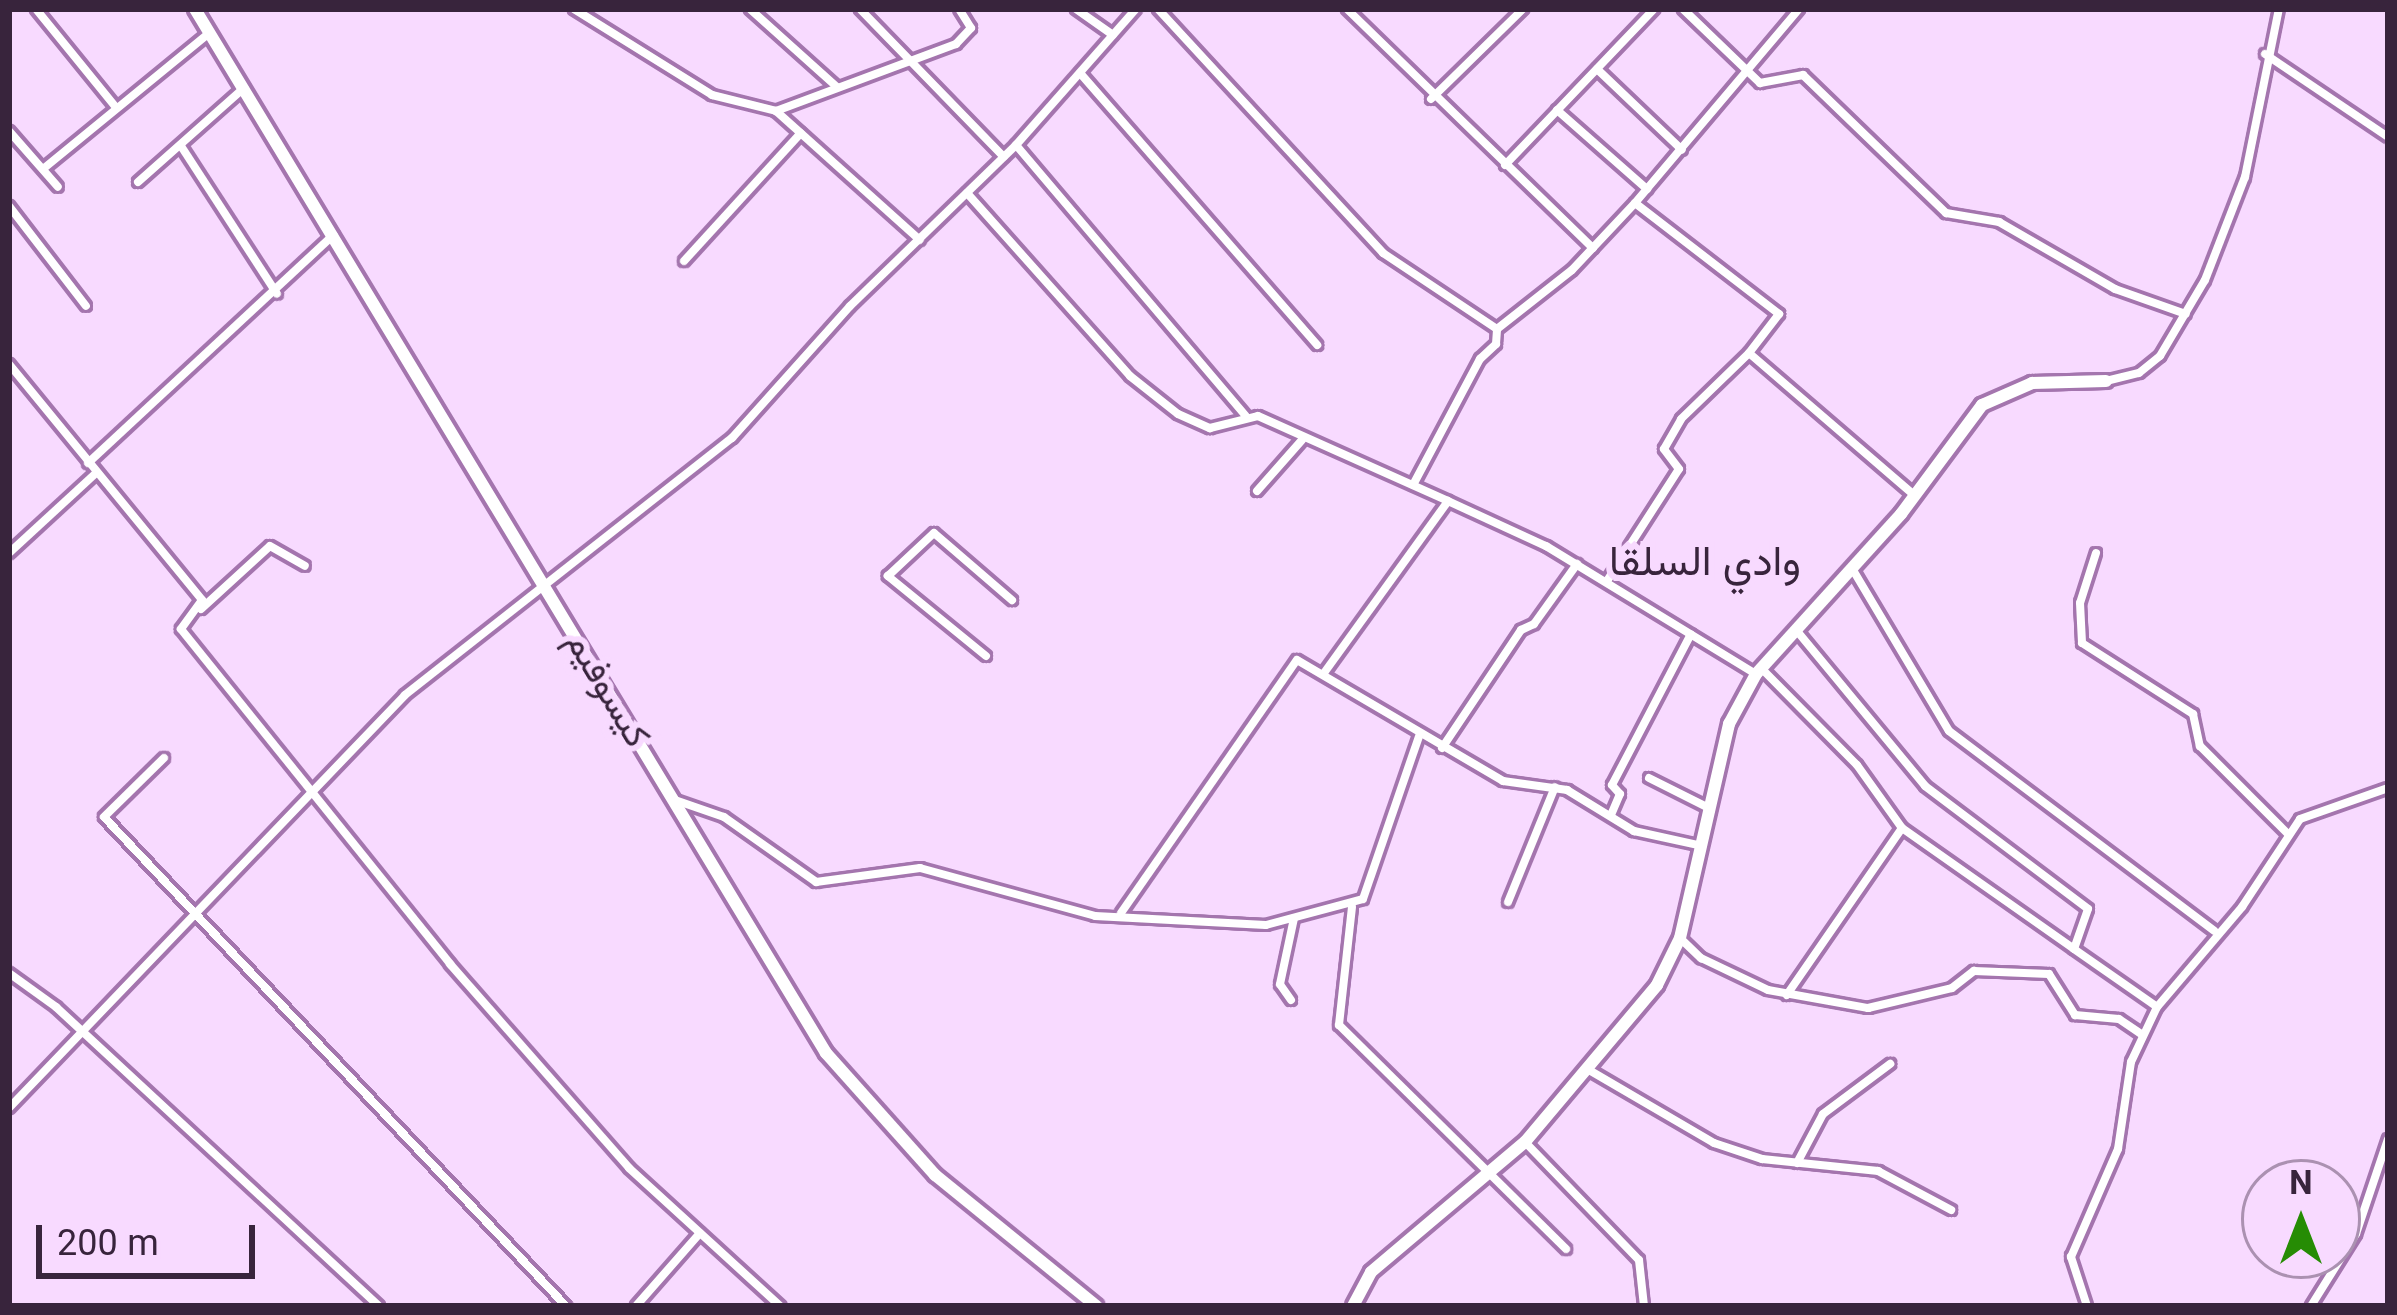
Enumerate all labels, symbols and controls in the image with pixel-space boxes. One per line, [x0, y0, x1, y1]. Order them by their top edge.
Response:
district label: وادي السلقا [1609, 540, 1801, 590]
street label: كيسوفيم [554, 625, 656, 757]
north arrow [2241, 1159, 2361, 1279]
text: N [2289, 1160, 2313, 1212]
scale bar [42, 1201, 261, 1275]
text: 200 m [57, 1218, 159, 1274]

